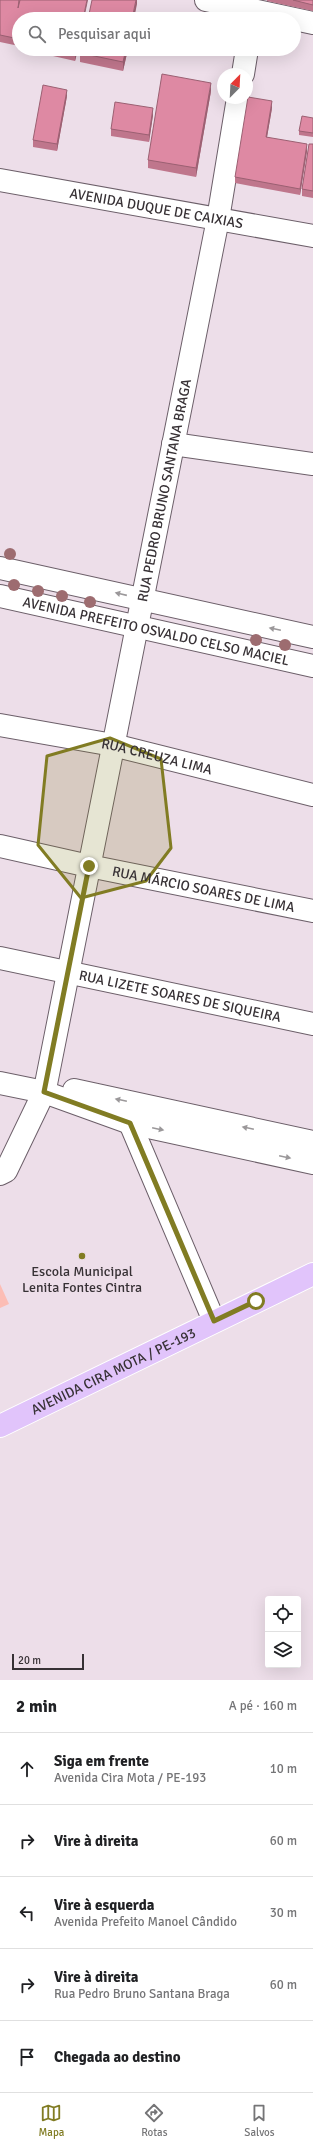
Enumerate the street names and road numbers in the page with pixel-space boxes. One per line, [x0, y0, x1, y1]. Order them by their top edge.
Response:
street label: AVENIDA DUQUE DE CAIXIAS [69, 184, 245, 232]
street label: RUA PEDRO BRUNO SANTANA BRAGA [134, 377, 195, 603]
street label: AVENIDA PREFEITO OSVALDO CELSO MACIEL [21, 593, 291, 669]
street label: RUA CREUZA LIMA [100, 735, 214, 778]
street label: RUA MÁRCIO SOARES DE LIMA [111, 862, 297, 916]
street label: RUA LIZETE SOARES DE SIQUEIRA [77, 966, 283, 1026]
street label: AVENIDA CIRA MOTA / PE-193 [28, 1324, 198, 1418]

